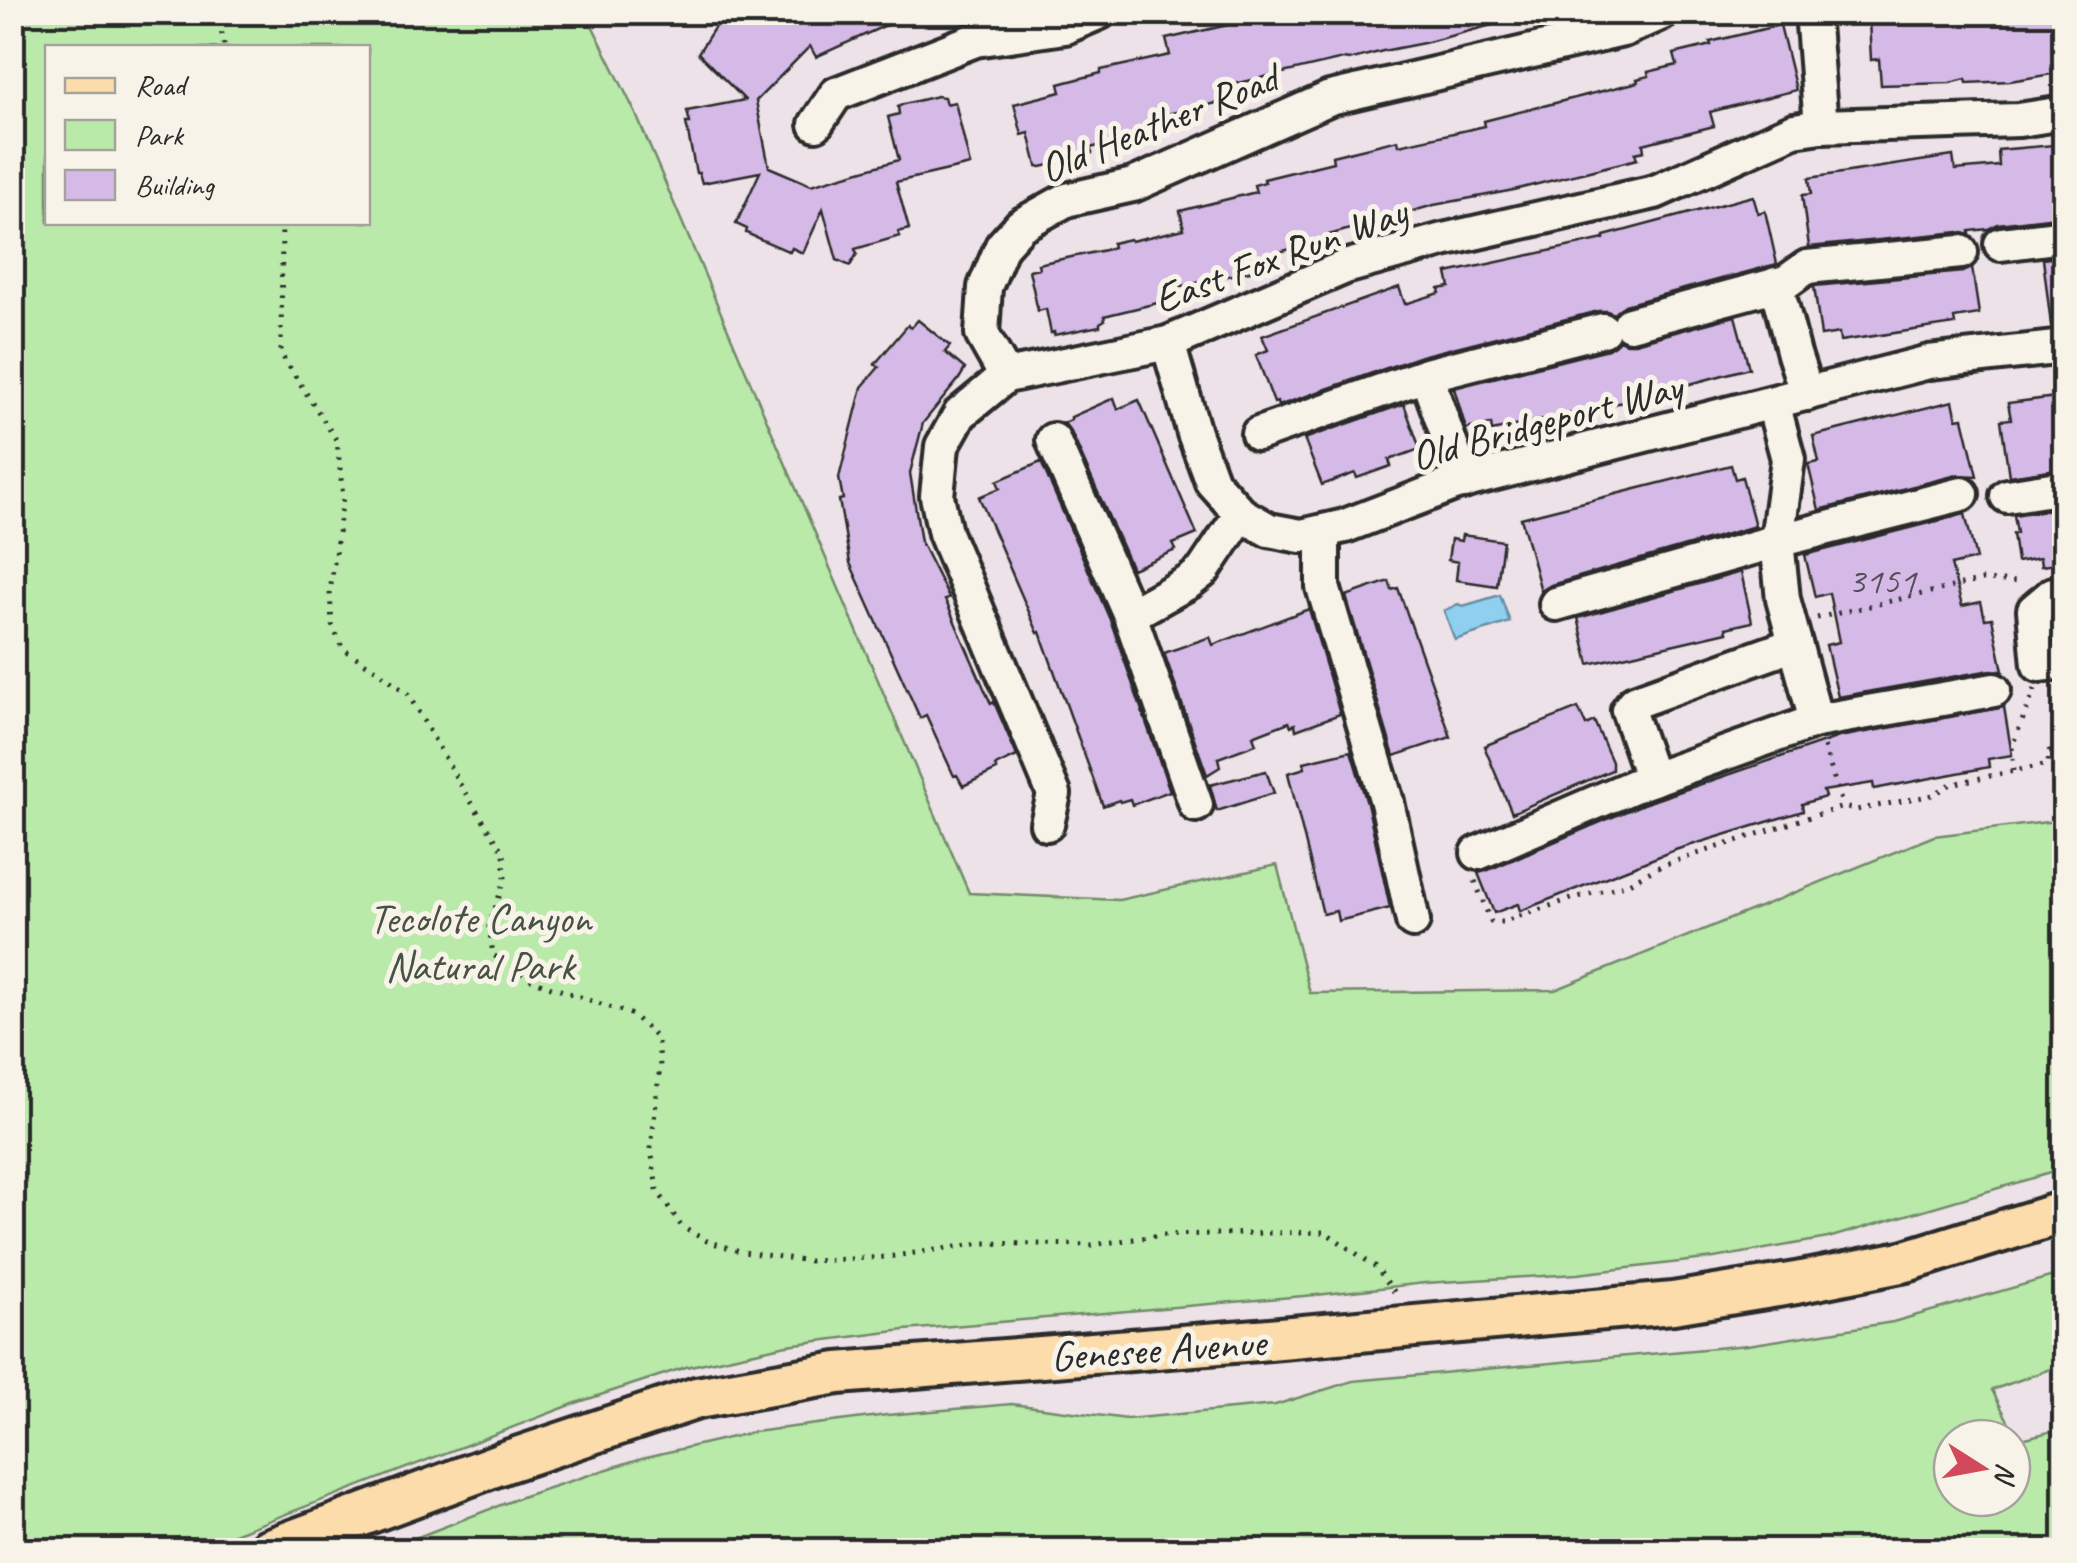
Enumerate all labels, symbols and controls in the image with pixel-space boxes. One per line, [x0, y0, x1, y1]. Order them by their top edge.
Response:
legend [45, 45, 370, 225]
street label: Old Heather Road [1032, 50, 1291, 195]
text: Road [135, 66, 189, 104]
text: Park [135, 116, 185, 154]
text: Building [135, 166, 215, 204]
street label: East Fox Run Way [1147, 184, 1417, 326]
street label: Old Bridgeport Way [1405, 359, 1691, 483]
house number: 3151 [1848, 557, 1918, 604]
park label: Tecolote Canyon Natural Park [369, 892, 593, 993]
street label: Genesee Avenue [1049, 1315, 1271, 1383]
north arrow [1932, 1418, 2032, 1518]
text: N [1986, 1461, 2025, 1489]

